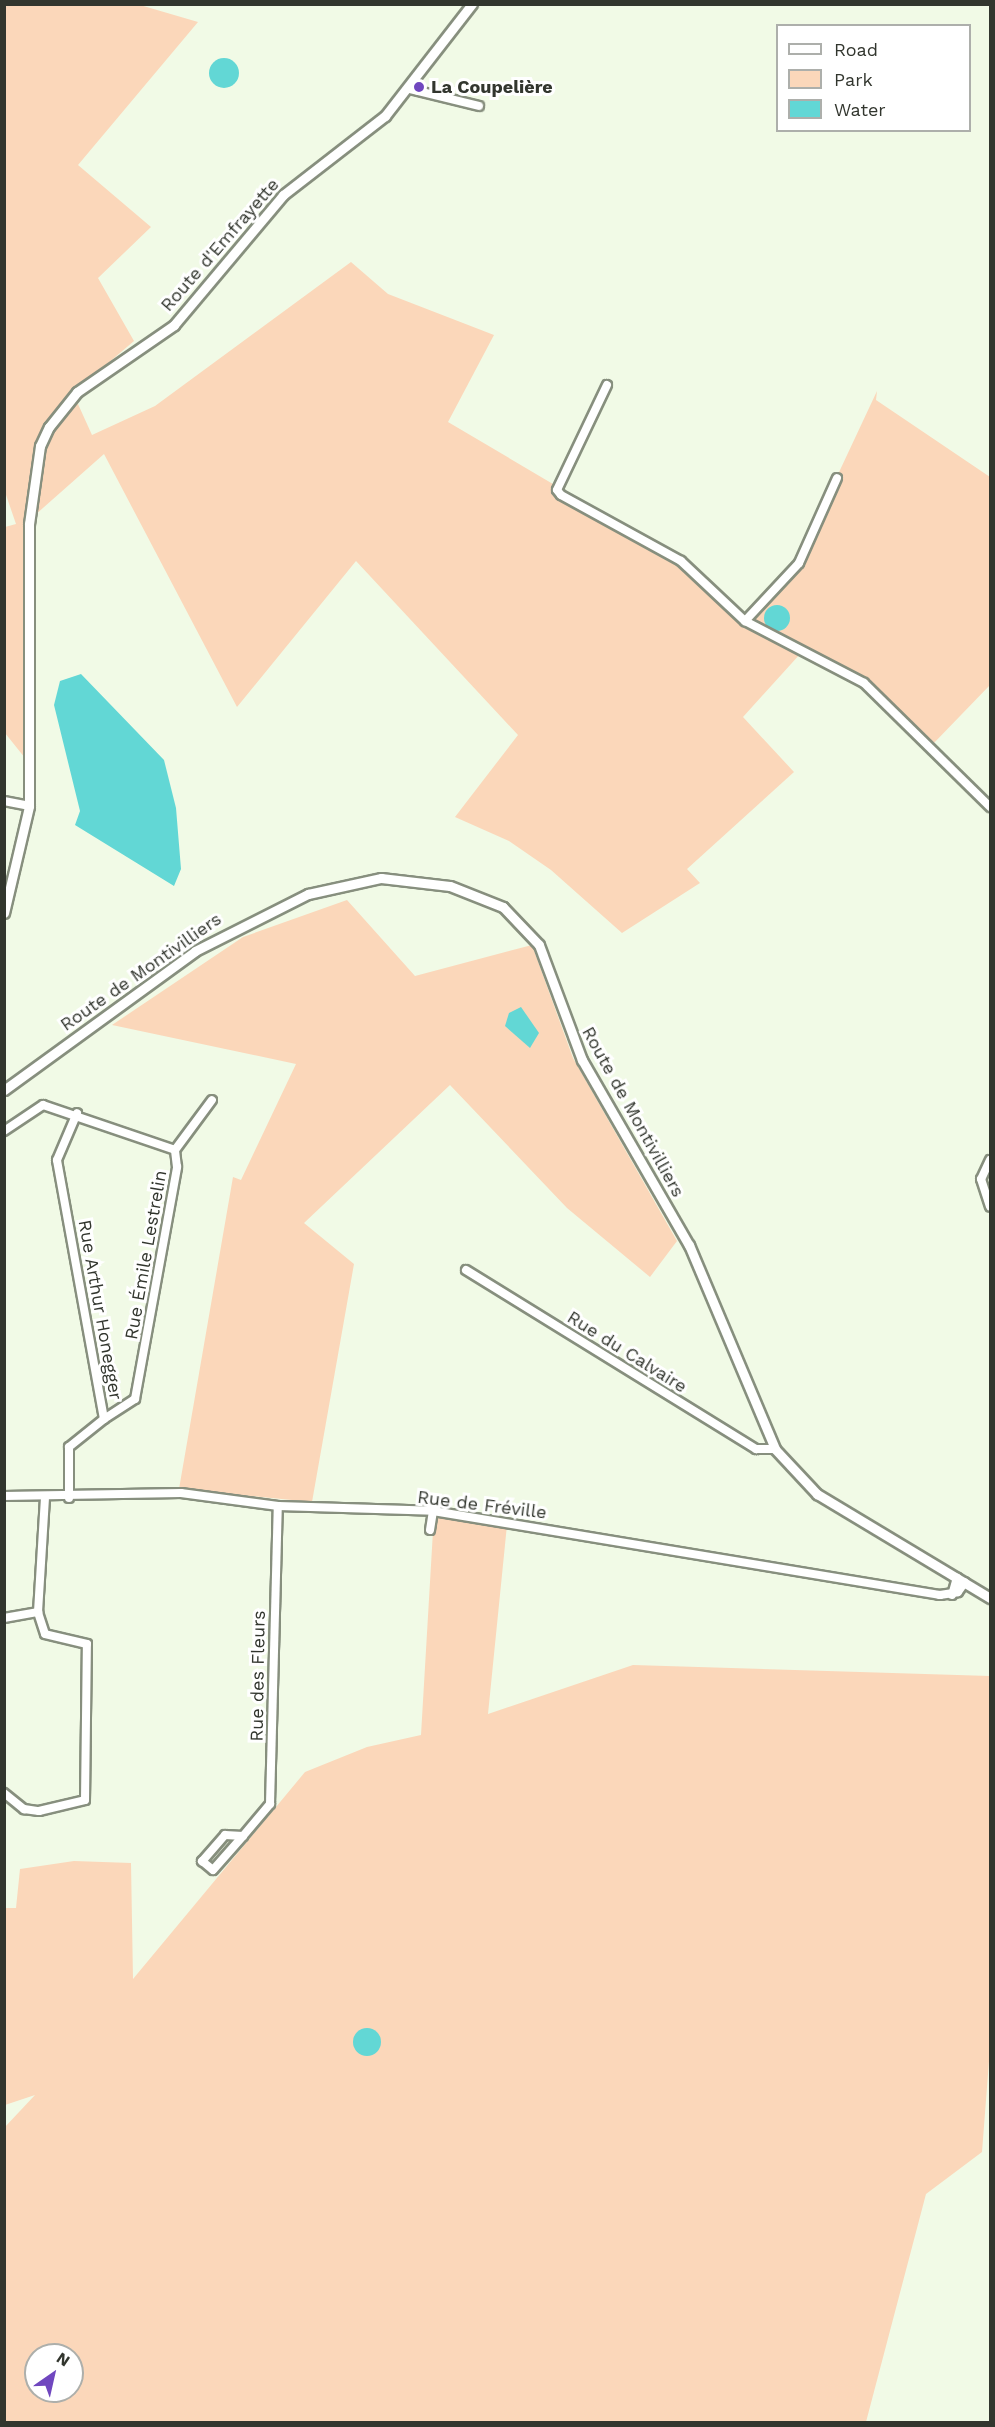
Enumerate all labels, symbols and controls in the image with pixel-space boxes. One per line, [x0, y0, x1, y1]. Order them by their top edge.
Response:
legend [776, 24, 971, 132]
text: Road [834, 39, 878, 60]
text: Park [834, 69, 873, 90]
place label: La Coupelière [431, 76, 553, 98]
marker: La Coupelière [412, 80, 426, 94]
text: Water [834, 99, 886, 120]
street label: Route d'Emfrayette [156, 174, 284, 316]
street label: Route de Montivilliers [56, 908, 226, 1036]
street label: Route de Montivilliers [577, 1023, 689, 1201]
street label: Rue Émile Lestrelin [120, 1169, 172, 1341]
street label: Rue Arthur Honegger [73, 1218, 127, 1402]
street label: Rue du Calvaire [563, 1306, 691, 1398]
street label: Rue de Fréville [416, 1486, 548, 1524]
street label: Rue des Fleurs [246, 1610, 270, 1742]
north arrow [24, 2343, 84, 2403]
text: N [53, 2348, 73, 2371]

